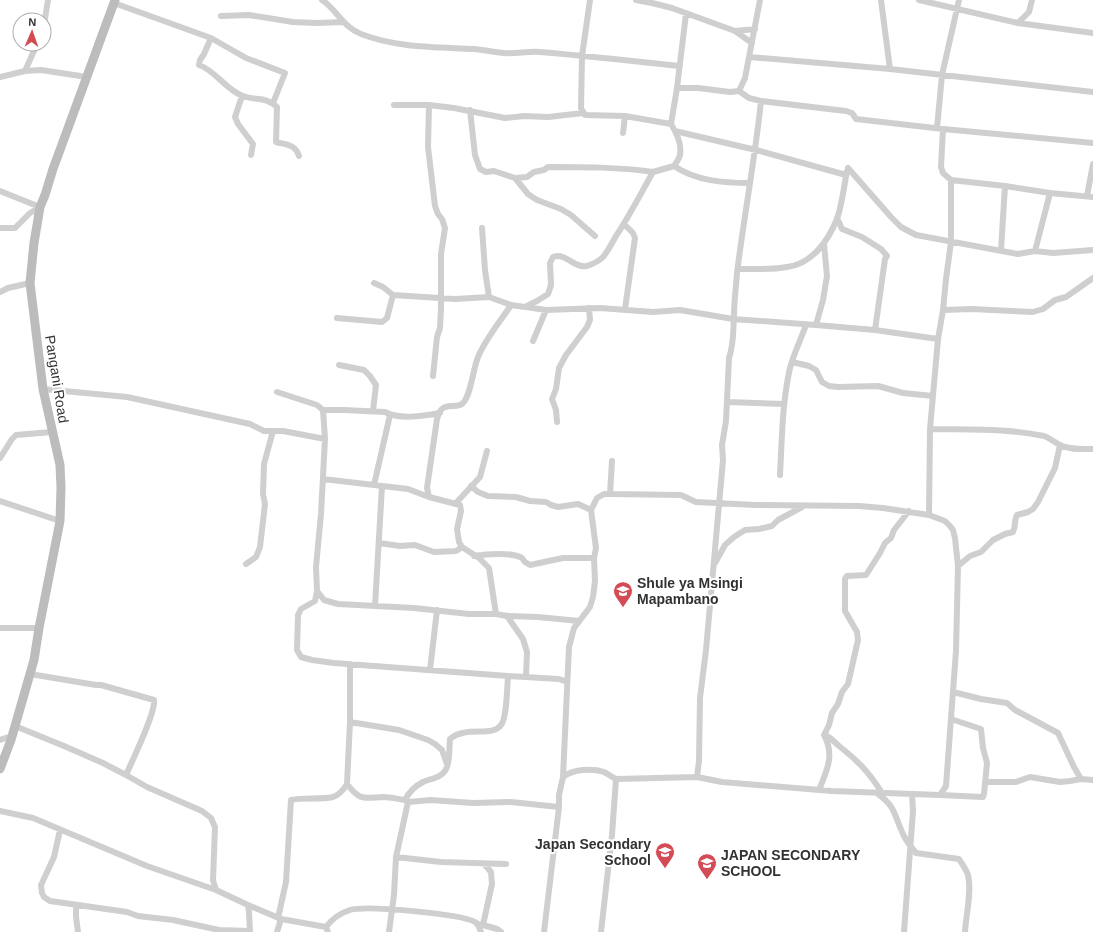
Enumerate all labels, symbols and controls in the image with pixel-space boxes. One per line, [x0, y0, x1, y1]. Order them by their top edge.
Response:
north arrow [12, 12, 52, 52]
text: N [28, 16, 37, 28]
street label: Pangani Road [42, 334, 72, 424]
place label: Shule ya Msingi Mapambano [637, 575, 743, 607]
school or university icon: Shule ya Msingi Mapambano [612, 580, 634, 608]
place label: Japan Secondary School [535, 836, 651, 868]
school or university icon: Japan Secondary School [654, 841, 676, 869]
place label: JAPAN SECONDARY SCHOOL [721, 847, 861, 879]
school or university icon: JAPAN SECONDARY SCHOOL [696, 852, 718, 880]

